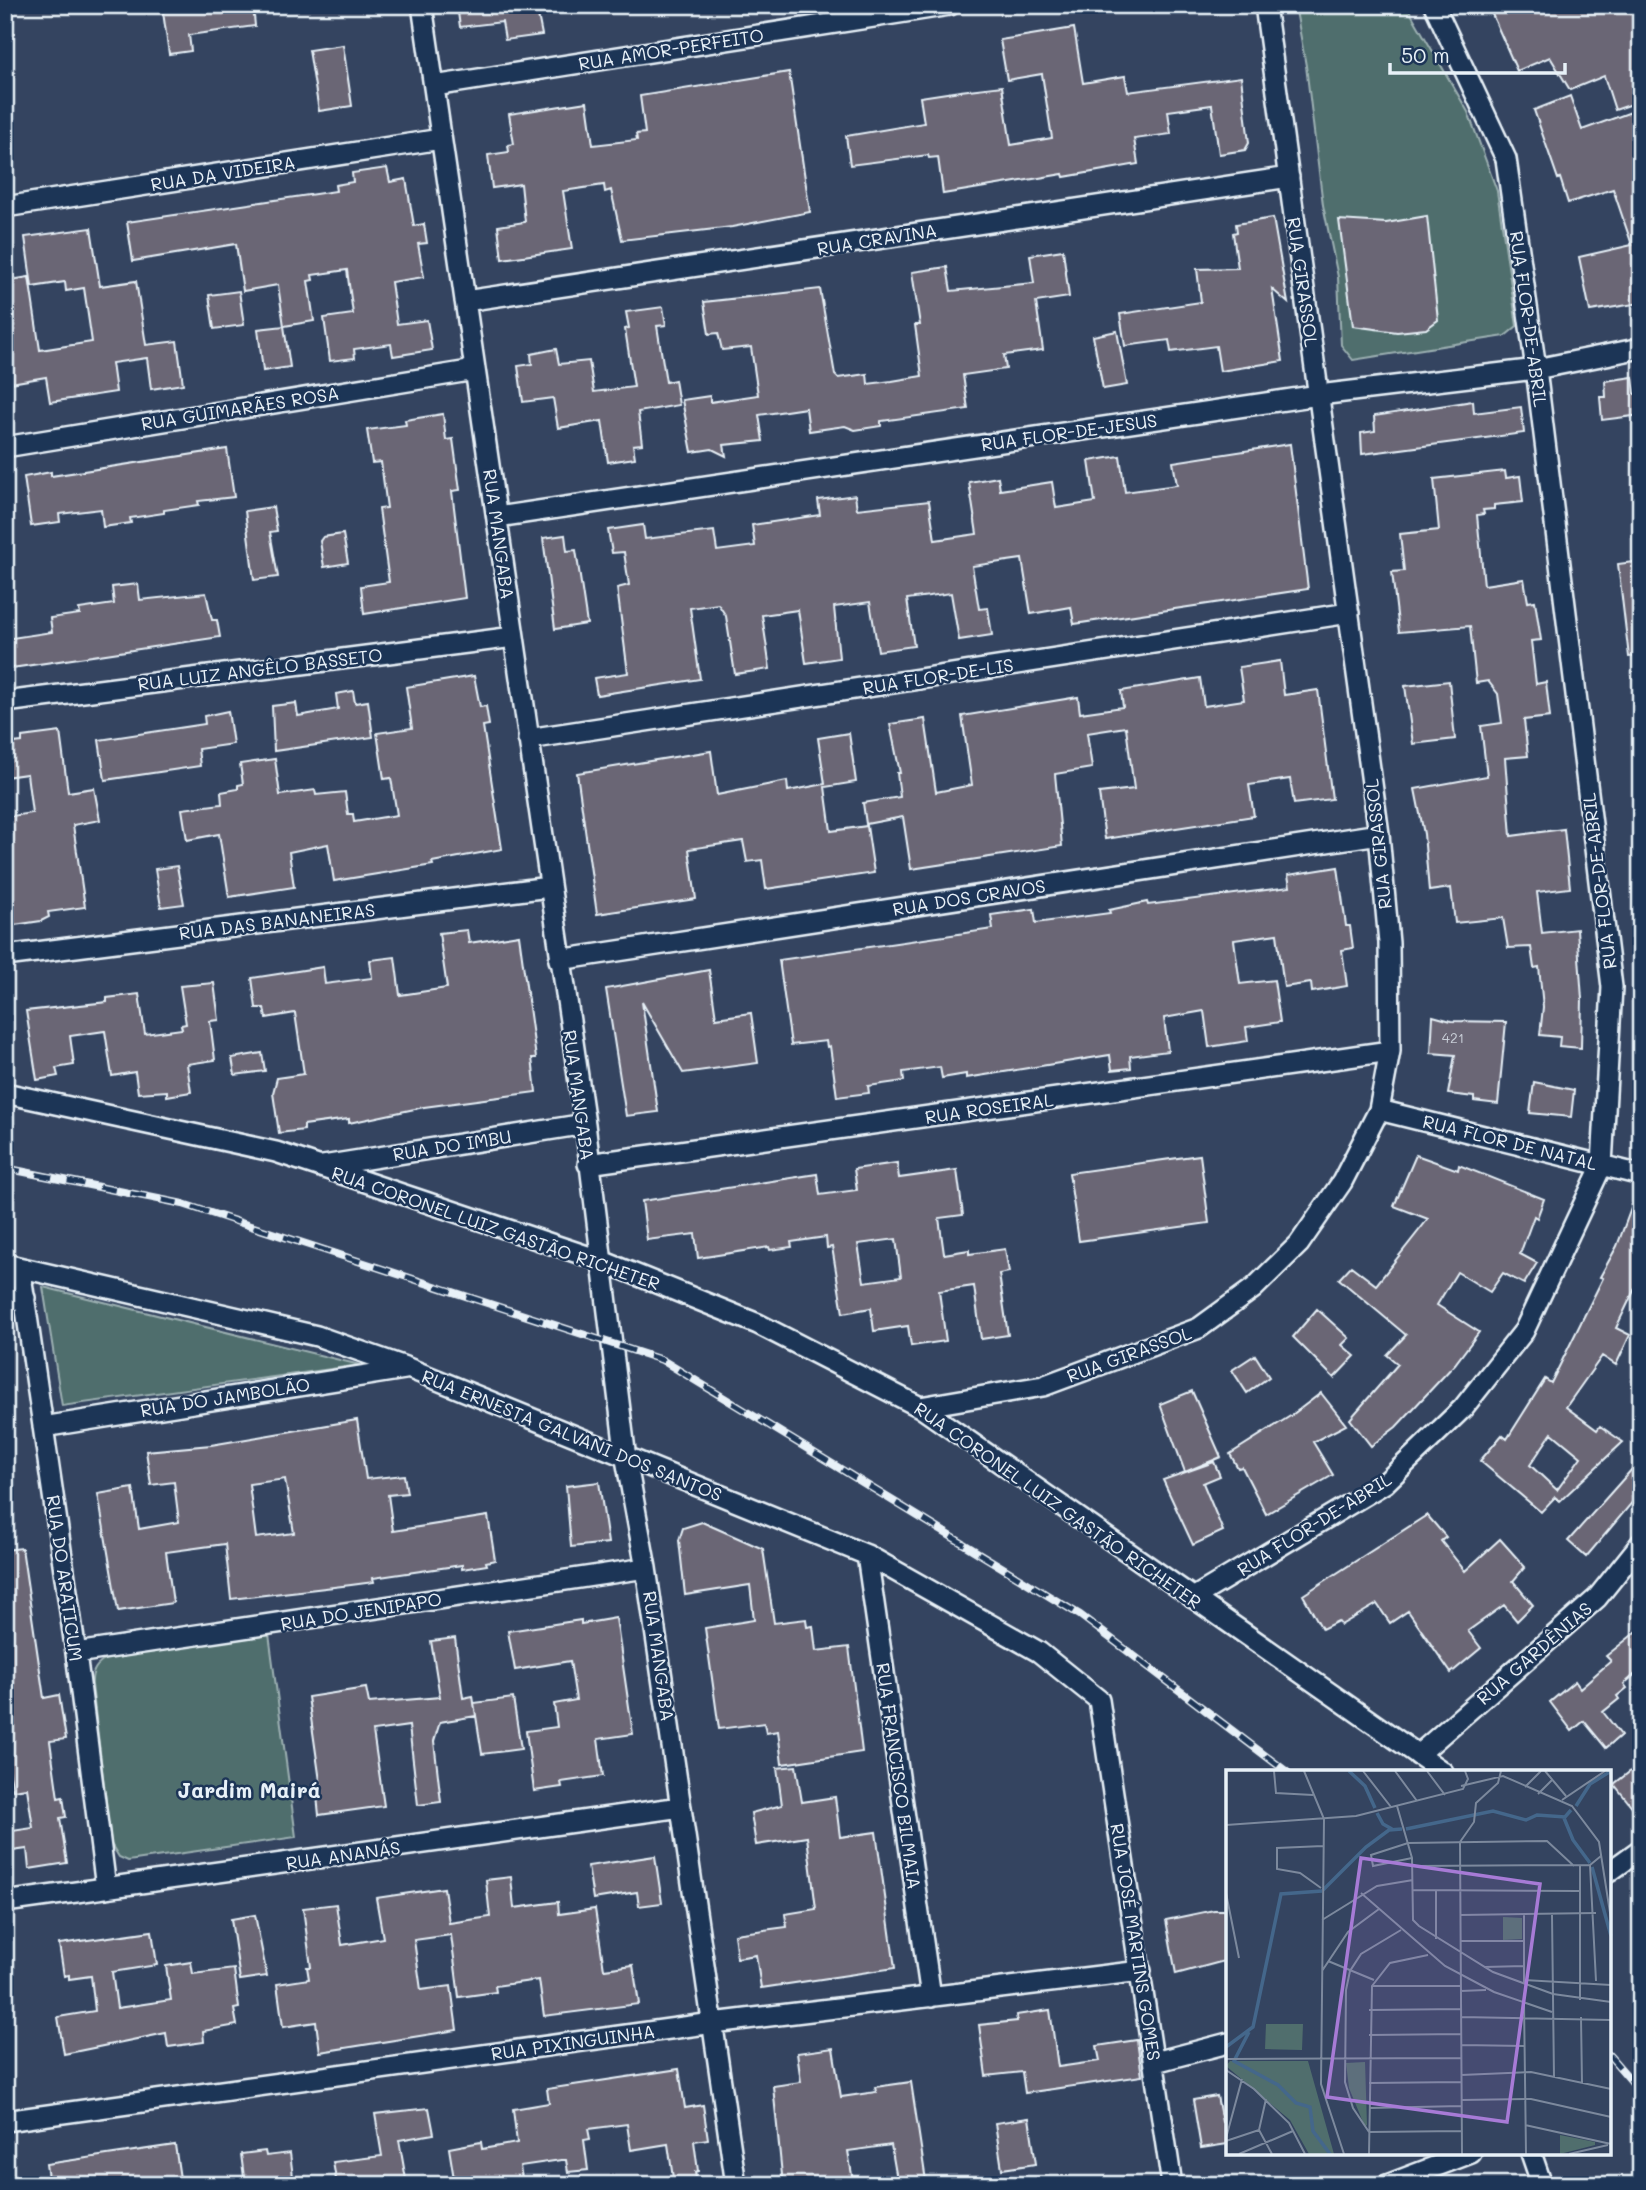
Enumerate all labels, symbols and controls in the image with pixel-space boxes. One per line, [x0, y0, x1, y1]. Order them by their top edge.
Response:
street label: RUA AMOR-PERFEITO [577, 22, 765, 76]
scale bar [1390, 32, 1566, 76]
text: 50 m [1401, 41, 1450, 68]
street label: RUA DA VIDEIRA [149, 150, 297, 196]
street label: RUA GIRASSOL [1282, 215, 1324, 349]
street label: RUA CRAVINA [815, 218, 939, 260]
street label: RUA FLOR-DE-ABRIL [1505, 229, 1553, 409]
street label: RUA GUIMARÃES ROSA [139, 380, 341, 436]
street label: RUA FLOR-DE-JESUS [979, 408, 1159, 456]
street label: RUA MANGABA [478, 467, 520, 601]
street label: RUA LUIZ ANGÊLO BASSETO [136, 642, 384, 696]
street label: RUA FLOR-DE-LIS [861, 652, 1015, 700]
street label: RUA GIRASSOL [1359, 777, 1397, 910]
street label: RUA FLOR-DE-ABRIL [1576, 791, 1622, 971]
street label: RUA DOS CRAVOS [891, 873, 1047, 921]
street label: RUA DAS BANANEIRAS [178, 897, 376, 945]
street label: RUA MANGABA [558, 1028, 600, 1162]
house number: 421 [1442, 1028, 1464, 1047]
street label: RUA ROSEIRAL [923, 1087, 1055, 1129]
street label: RUA FLOR DE NATAL [1420, 1109, 1600, 1175]
street label: RUA DO IMBU [391, 1124, 513, 1166]
street label: RUA CORONEL LUIZ GASTÃO RICHETER [329, 1160, 663, 1296]
street label: RUA GIRASSOL [1063, 1320, 1195, 1388]
street label: RUA ERNESTA GALVANI DOS SANTOS [418, 1364, 726, 1506]
street label: RUA DO JAMBOLÃO [138, 1372, 312, 1422]
street label: RUA CORONEL LUIZ GASTÃO RICHETER [910, 1396, 1206, 1614]
street label: RUA FLOR-DE-ABRIL [1232, 1467, 1396, 1581]
street label: RUA DO ARATICUM [41, 1493, 89, 1663]
street label: RUA DO JENIPAPO [279, 1586, 443, 1636]
street label: RUA MANGABA [638, 1589, 680, 1723]
street label: RUA GARDÊNIAS [1471, 1596, 1597, 1710]
street label: RUA FRANCISCO BILMAIA [871, 1661, 927, 1891]
inset map [1226, 1770, 1611, 2155]
district label: Jardim Mairá [177, 1776, 321, 1803]
street label: RUA JOSÉ MARTINS GOMES [1105, 1822, 1167, 2062]
street label: RUA ANANÁS [284, 1835, 402, 1875]
street label: RUA PIXINGUINHA [489, 2019, 657, 2065]

